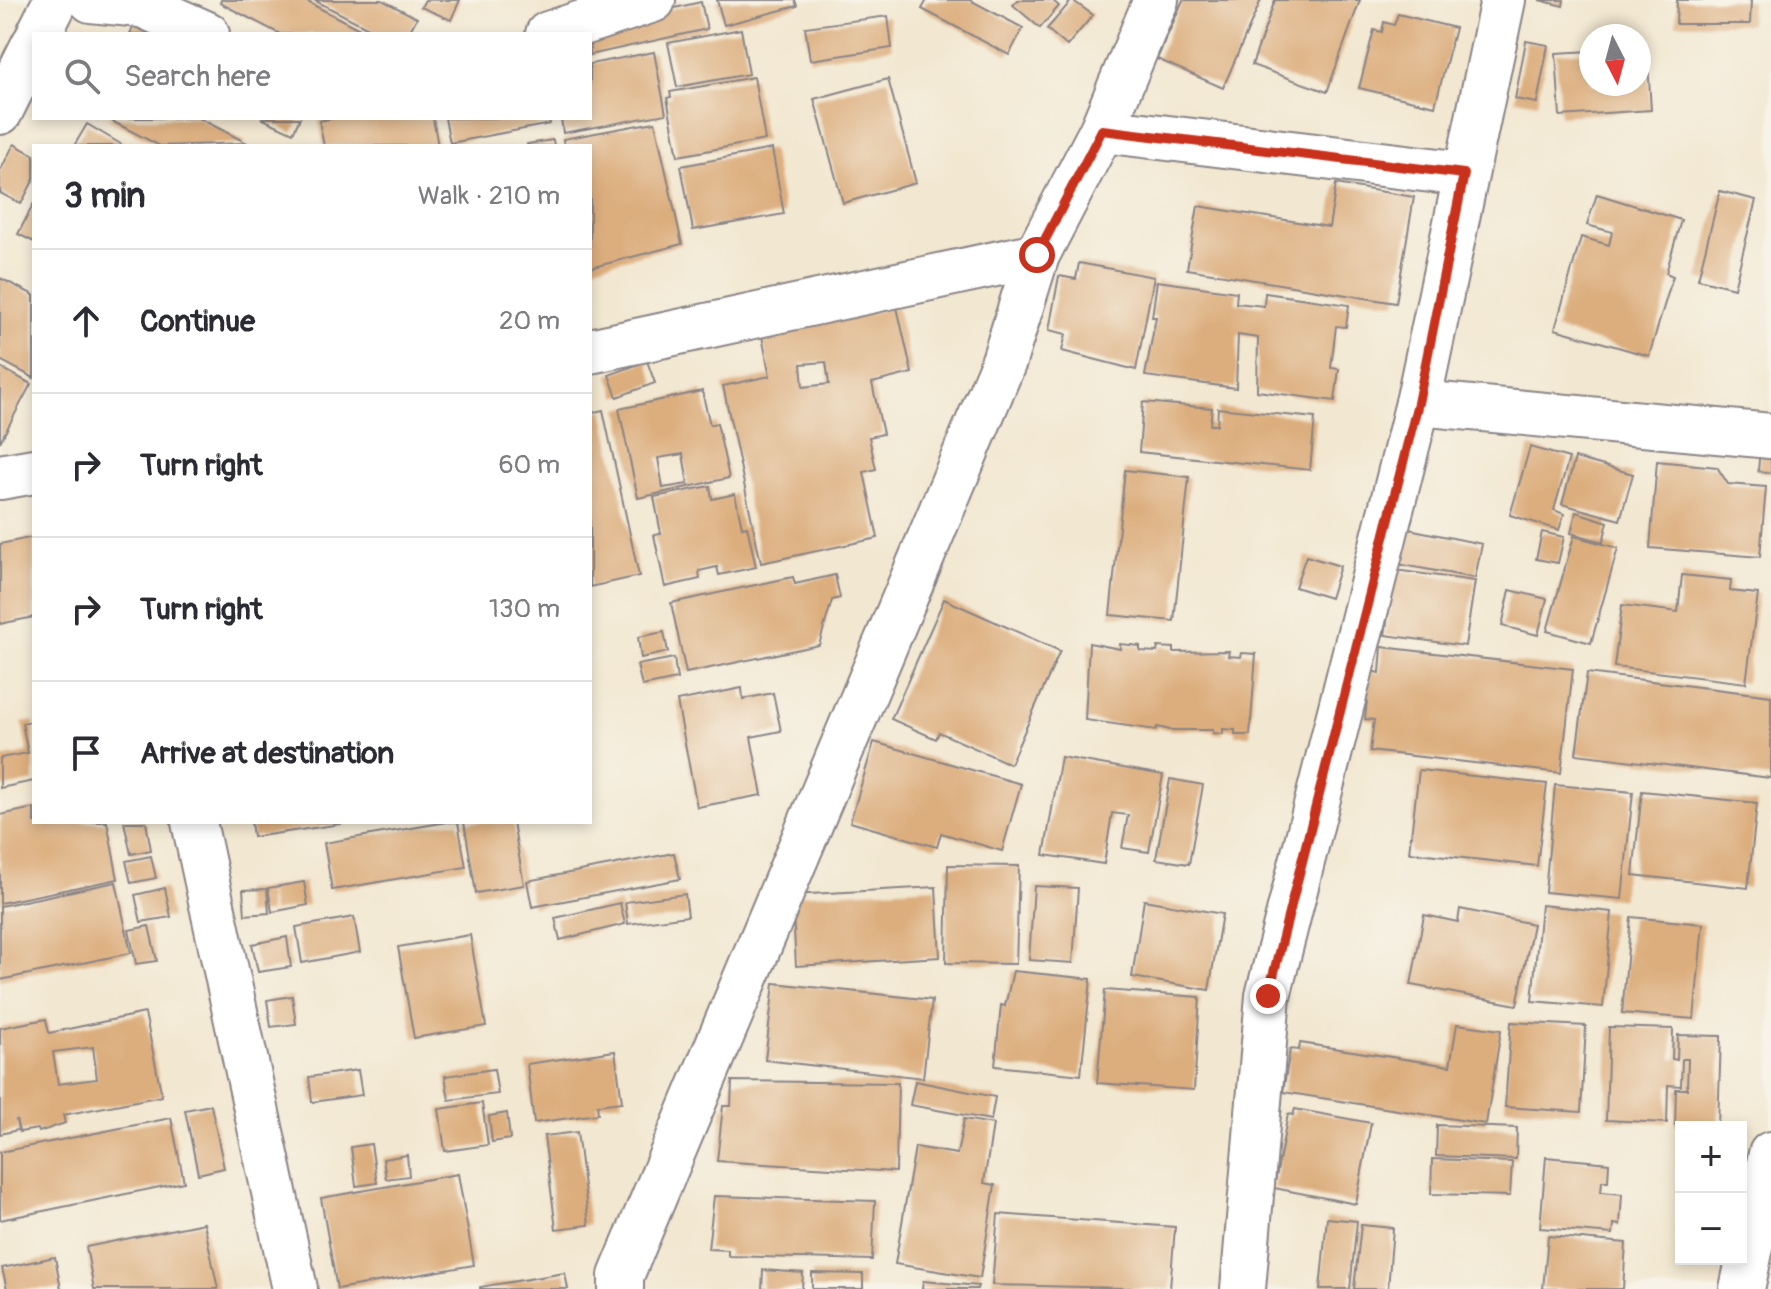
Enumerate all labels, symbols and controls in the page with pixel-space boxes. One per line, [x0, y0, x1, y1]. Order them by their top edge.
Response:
north arrow [1579, 24, 1651, 96]
search box [32, 32, 592, 120]
icon: search [60, 54, 104, 98]
text: Search here [124, 58, 271, 95]
text: 3 min [64, 175, 146, 218]
text: Walk · 210 m [418, 180, 560, 212]
route start [1019, 237, 1055, 273]
icon: ahead [64, 299, 108, 343]
text: Continue [140, 303, 255, 340]
text: 20 m [499, 305, 560, 337]
icon: right [64, 443, 108, 487]
text: Turn right [140, 447, 263, 484]
text: 60 m [498, 449, 560, 481]
icon: right [64, 587, 108, 631]
text: Turn right [140, 591, 263, 628]
text: 130 m [489, 593, 560, 625]
icon: arrive [64, 731, 108, 775]
text: Arrive at destination [140, 735, 394, 772]
route end [1250, 978, 1286, 1014]
map controls [1675, 1121, 1747, 1265]
button: + [1675, 1121, 1747, 1193]
button: − [1675, 1193, 1747, 1265]

